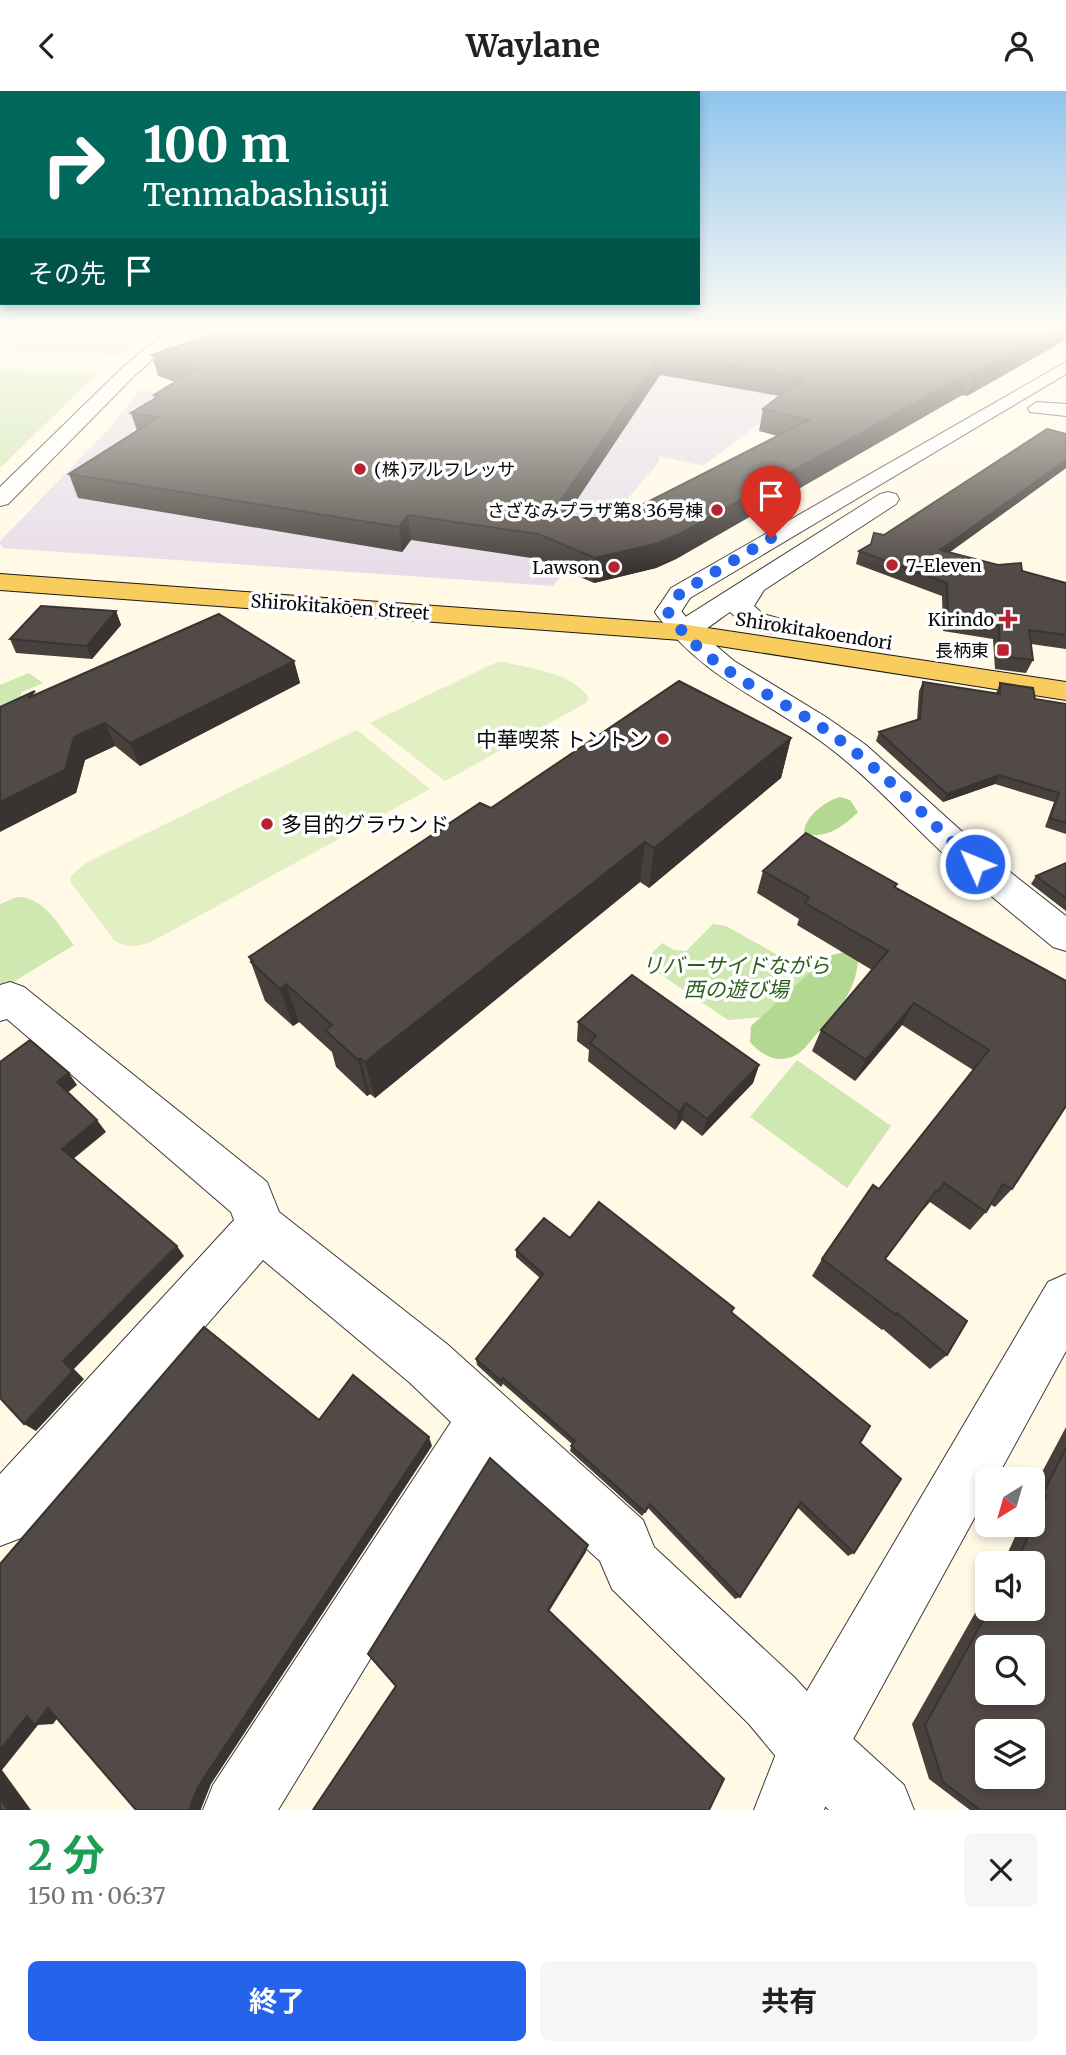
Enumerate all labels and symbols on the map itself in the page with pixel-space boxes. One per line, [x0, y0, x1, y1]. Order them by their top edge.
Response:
place label: (株)アルフレッサ [374, 458, 515, 481]
marker: (株)アルフレッサ [352, 461, 368, 477]
pin [741, 466, 801, 538]
place label: さざなみプラザ第8 36号棟 [487, 499, 703, 522]
marker: さざなみプラザ第8 36号棟 [709, 502, 725, 518]
place label: 7-Eleven [906, 554, 982, 577]
place label: Lawson [532, 556, 600, 579]
marker: 7-Eleven [884, 557, 900, 573]
marker: Lawson [606, 559, 622, 575]
street label: Shirokitakōen Street [250, 589, 430, 625]
street label: Shirokitakoendori [734, 607, 894, 655]
place label: Kirindo [928, 608, 994, 631]
marker: Kirindo [1000, 611, 1016, 627]
place label: 長柄東 [935, 639, 989, 662]
marker: 長柄東 [995, 642, 1011, 658]
place label: 中華喫茶 トントン [476, 726, 649, 753]
marker: 中華喫茶 トントン [655, 731, 671, 747]
place label: 多目的グラウンド [281, 811, 449, 838]
marker: 多目的グラウンド [259, 816, 275, 832]
position arrow [938, 827, 1012, 901]
park label: リバーサイドながら 西の遊び場 [642, 952, 830, 1003]
north arrow [975, 1467, 1045, 1537]

